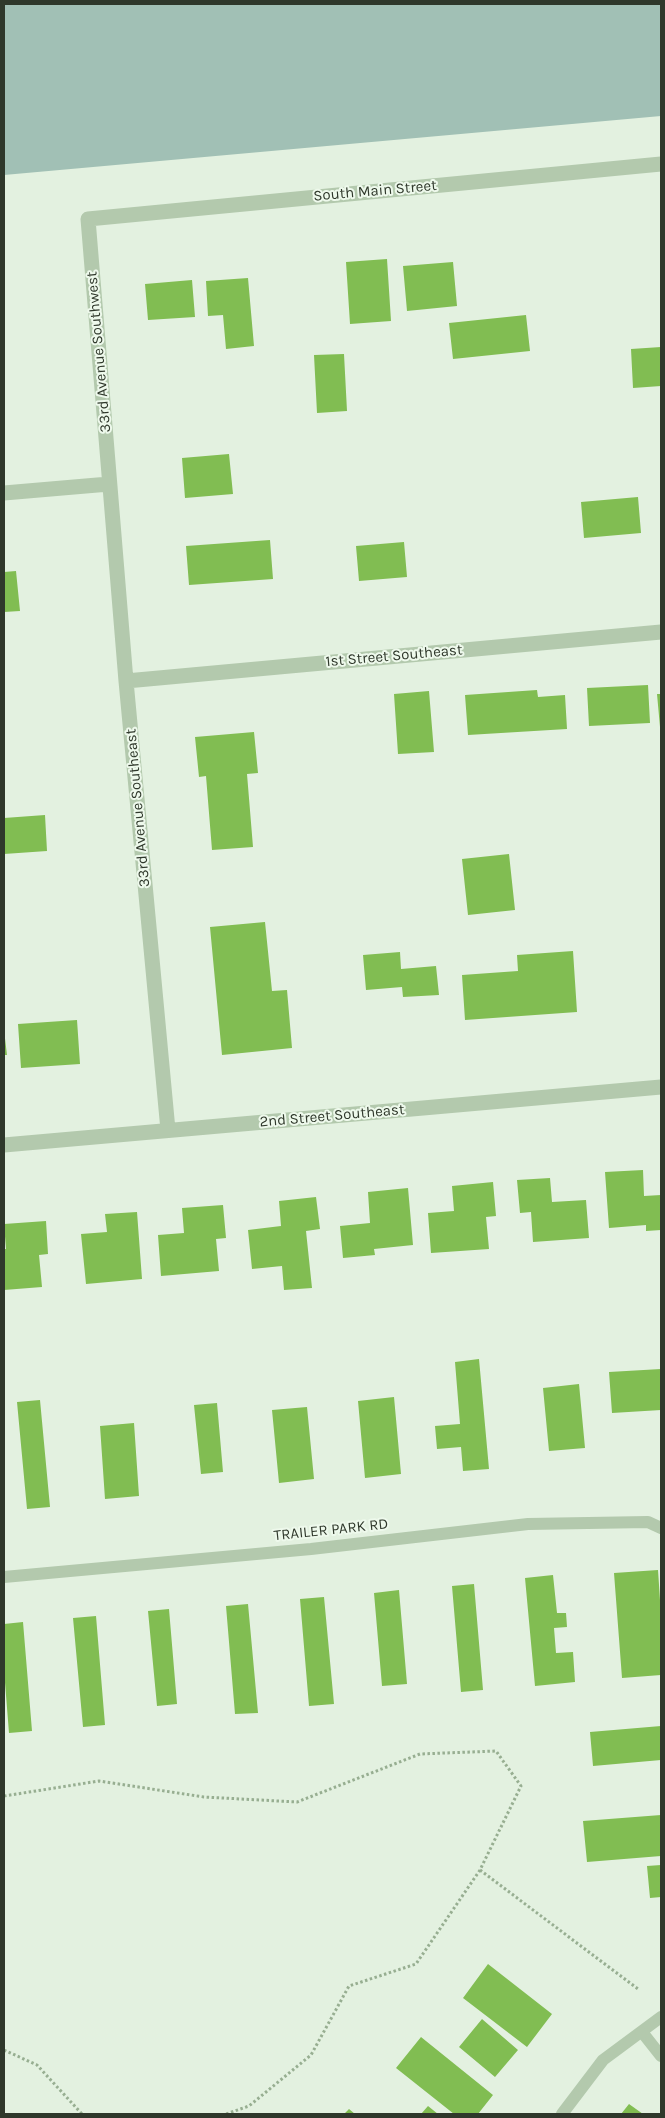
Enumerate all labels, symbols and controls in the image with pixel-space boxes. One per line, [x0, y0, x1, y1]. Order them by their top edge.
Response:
street label: South Main Street [313, 177, 437, 205]
street label: 33rd Avenue Southwest [83, 271, 115, 433]
street label: 1st Street Southeast [325, 641, 463, 671]
street label: 33rd Avenue Southeast [122, 728, 154, 888]
street label: 2nd Street Southeast [259, 1101, 405, 1131]
street label: TRAILER PARK RD [273, 1515, 389, 1545]

